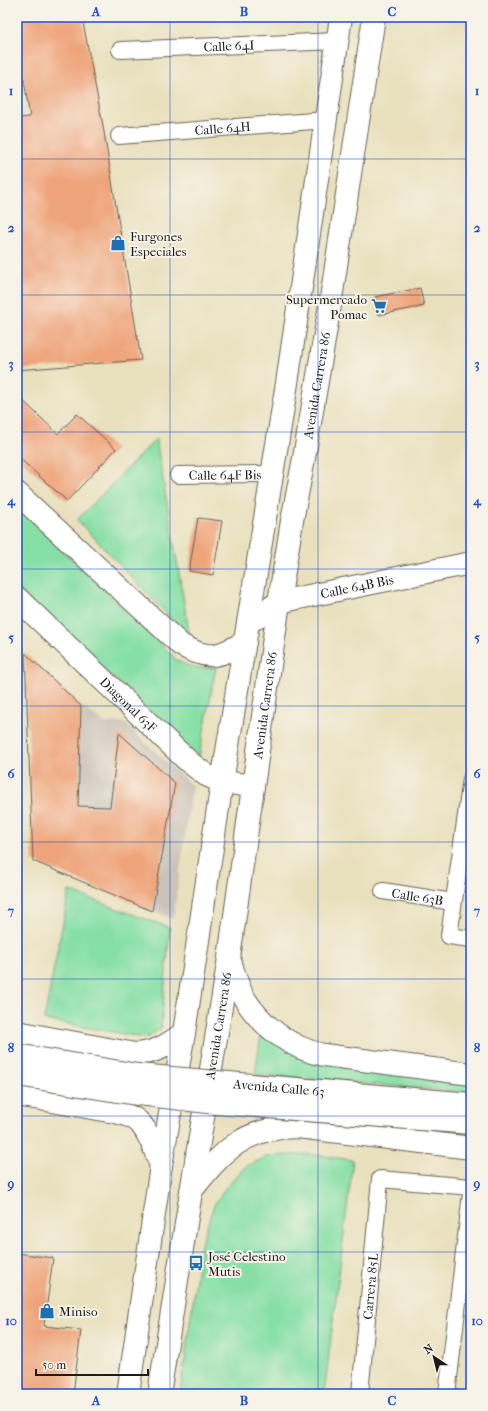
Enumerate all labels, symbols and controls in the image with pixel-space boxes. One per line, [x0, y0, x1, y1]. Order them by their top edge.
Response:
text: A [91, 4, 101, 19]
text: B [240, 4, 249, 19]
text: C [388, 4, 397, 19]
street label: Calle 64I [203, 37, 255, 54]
text: 1 [9, 83, 14, 98]
text: 1 [475, 83, 480, 98]
street label: Calle 64H [194, 118, 251, 138]
text: 2 [8, 220, 15, 235]
text: 2 [474, 220, 481, 235]
place label: Furgones Especiales [130, 229, 187, 259]
shop icon: Furgones Especiales [109, 234, 127, 252]
place label: Supermercado Pomac [286, 292, 367, 322]
supermarket icon: Supermercado Pomac [370, 297, 388, 315]
street label: Avenida Carrera 86 [300, 330, 333, 441]
text: 3 [8, 356, 14, 372]
text: 3 [474, 356, 480, 372]
street label: Calle 64F Bis [189, 467, 262, 482]
text: 4 [6, 493, 16, 509]
text: 4 [472, 493, 482, 509]
street label: Calle 64B Bis [319, 571, 395, 601]
text: 5 [8, 630, 14, 645]
text: 5 [474, 630, 480, 645]
street label: Avenida Carrera 86 [249, 649, 280, 761]
street label: Diagonal 63F [97, 674, 160, 735]
text: 6 [7, 766, 15, 781]
text: 6 [473, 766, 481, 781]
street label: Calle 63B [391, 885, 444, 908]
text: 7 [7, 903, 15, 918]
text: 7 [473, 903, 481, 918]
street label: Avenida Carrera 86 [202, 970, 234, 1081]
text: 8 [8, 1040, 15, 1055]
text: 8 [474, 1040, 481, 1055]
street label: Avenida Calle 63 [232, 1076, 325, 1099]
text: 9 [7, 1176, 15, 1192]
text: 9 [473, 1176, 481, 1192]
place label: José Celestino Mutis [207, 1249, 286, 1279]
street label: Carrera 85L [359, 1252, 381, 1320]
bus stop icon: José Celestino Mutis [187, 1254, 205, 1272]
shop icon: Miniso [38, 1302, 56, 1320]
place label: Miniso [59, 1304, 98, 1319]
text: 10 [5, 1313, 17, 1328]
text: 10 [471, 1313, 483, 1328]
north arrow [414, 1337, 454, 1377]
text: N [421, 1341, 436, 1357]
scale bar [36, 1351, 148, 1377]
text: 50 m [42, 1358, 66, 1372]
text: A [91, 1393, 101, 1408]
text: B [240, 1393, 249, 1408]
text: C [388, 1393, 397, 1408]

